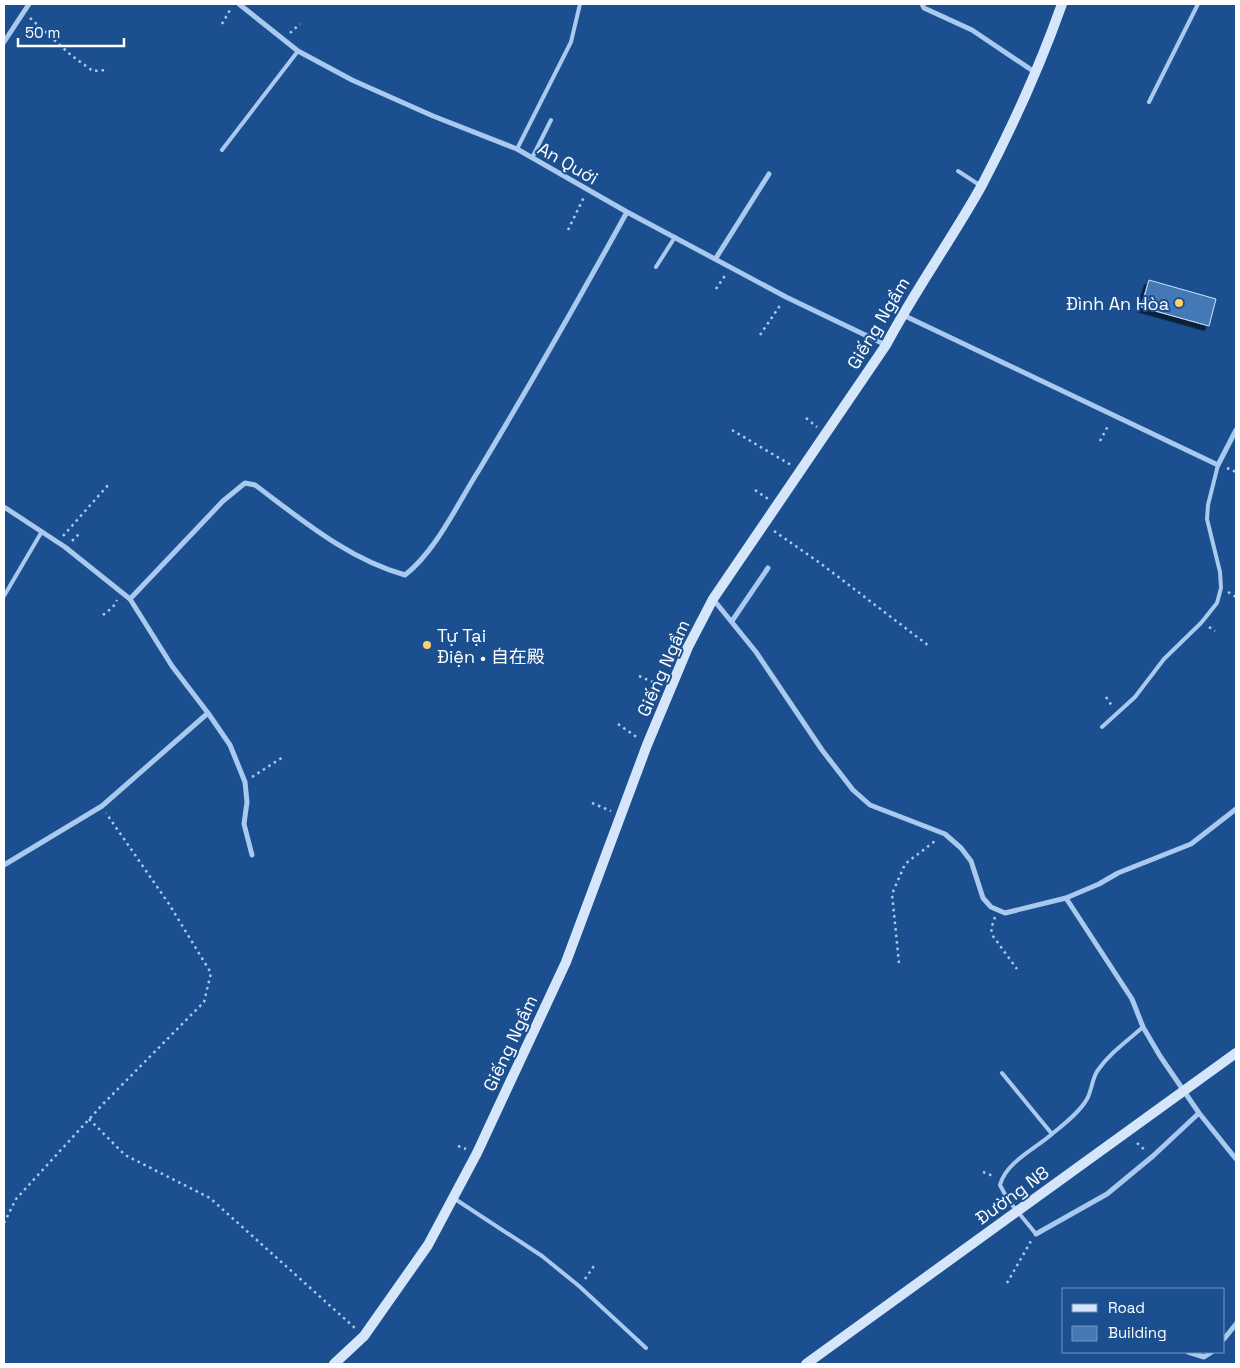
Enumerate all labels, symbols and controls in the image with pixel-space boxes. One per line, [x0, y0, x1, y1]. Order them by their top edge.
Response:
scale bar [18, 15, 124, 47]
text: 50 m [25, 23, 60, 42]
street label: An Quới [534, 137, 602, 189]
street label: Giếng Ngầm [841, 273, 915, 373]
place label: Đình An Hòa [1066, 292, 1169, 315]
marker: Đình An Hòa [1173, 297, 1185, 309]
street label: Giếng Ngầm [631, 616, 695, 720]
place label: Tự Tại Điện • 自在殿 [437, 624, 545, 668]
marker: Tự Tại Điện • 自在殿 [421, 639, 433, 651]
street label: Giếng Ngầm [478, 991, 542, 1095]
street label: Đường N8 [971, 1161, 1053, 1229]
legend [1062, 1288, 1225, 1353]
text: Road [1108, 1298, 1145, 1317]
text: Building [1108, 1323, 1167, 1342]

